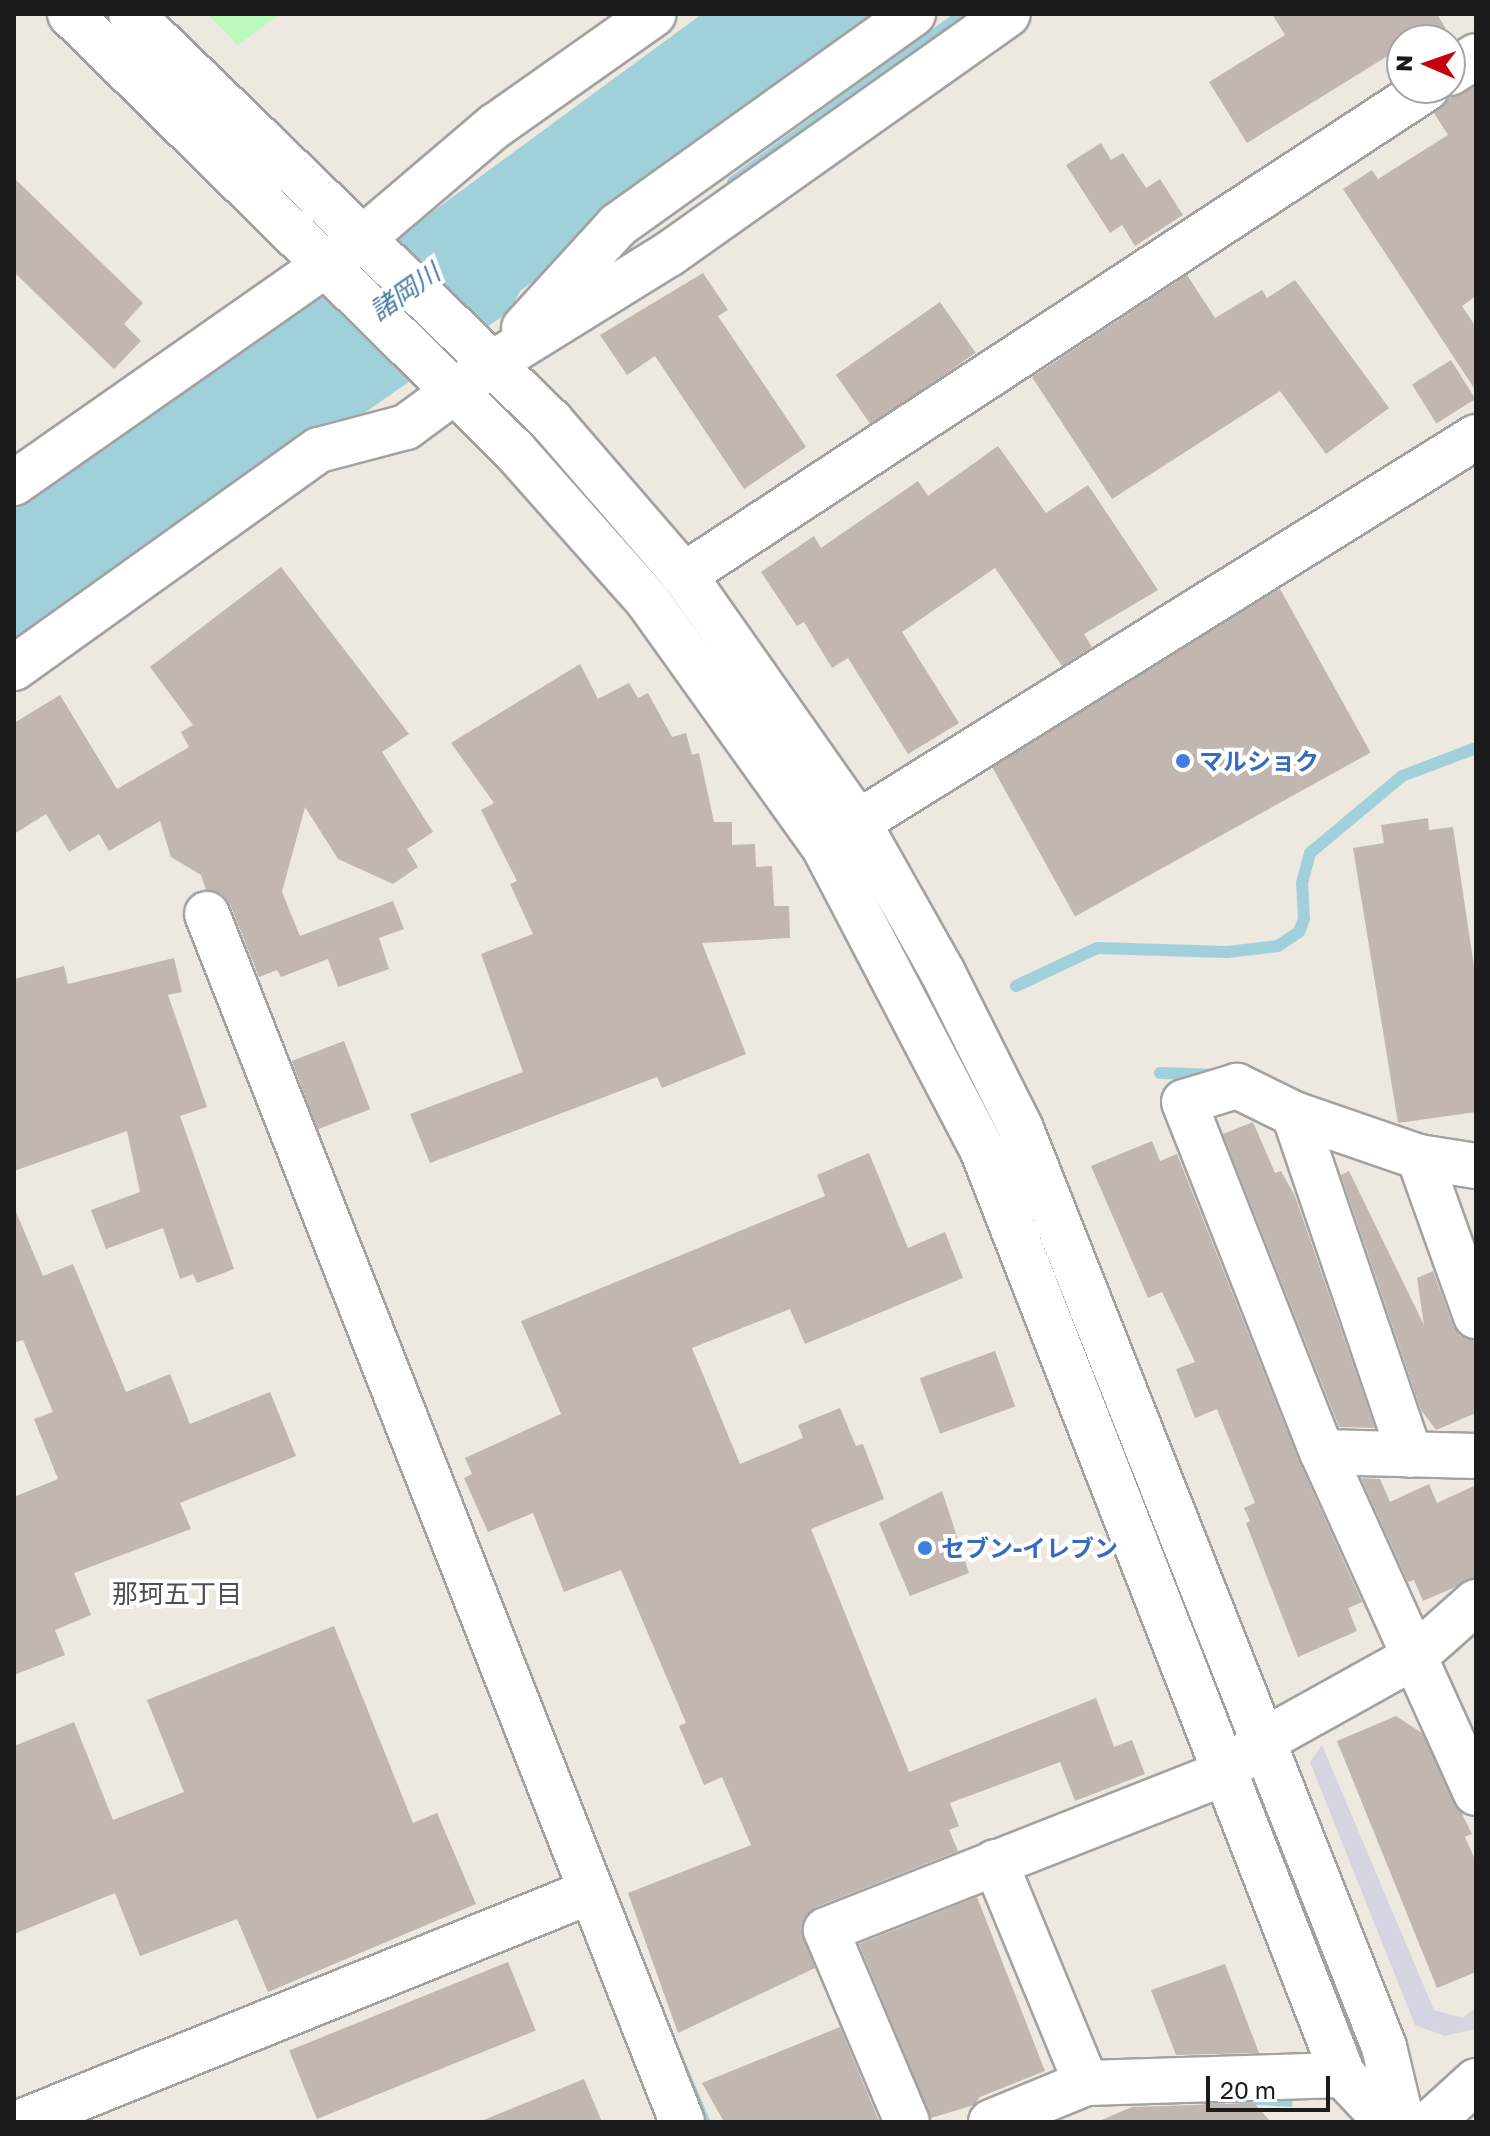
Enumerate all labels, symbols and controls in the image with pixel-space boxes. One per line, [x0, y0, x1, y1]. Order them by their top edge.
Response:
north arrow [1386, 24, 1466, 104]
text: N [1390, 54, 1417, 72]
water label: 諸岡川 [364, 257, 446, 327]
place label: マルショク [1199, 747, 1319, 775]
marker: マルショク [1174, 752, 1192, 770]
place label: セブン-イレブン [941, 1534, 1118, 1562]
marker: セブン-イレブン [916, 1539, 934, 1557]
district label: 那珂五丁目 [112, 1578, 242, 1610]
scale bar [1210, 2060, 1334, 2110]
text: 20 m [1220, 2075, 1276, 2104]

